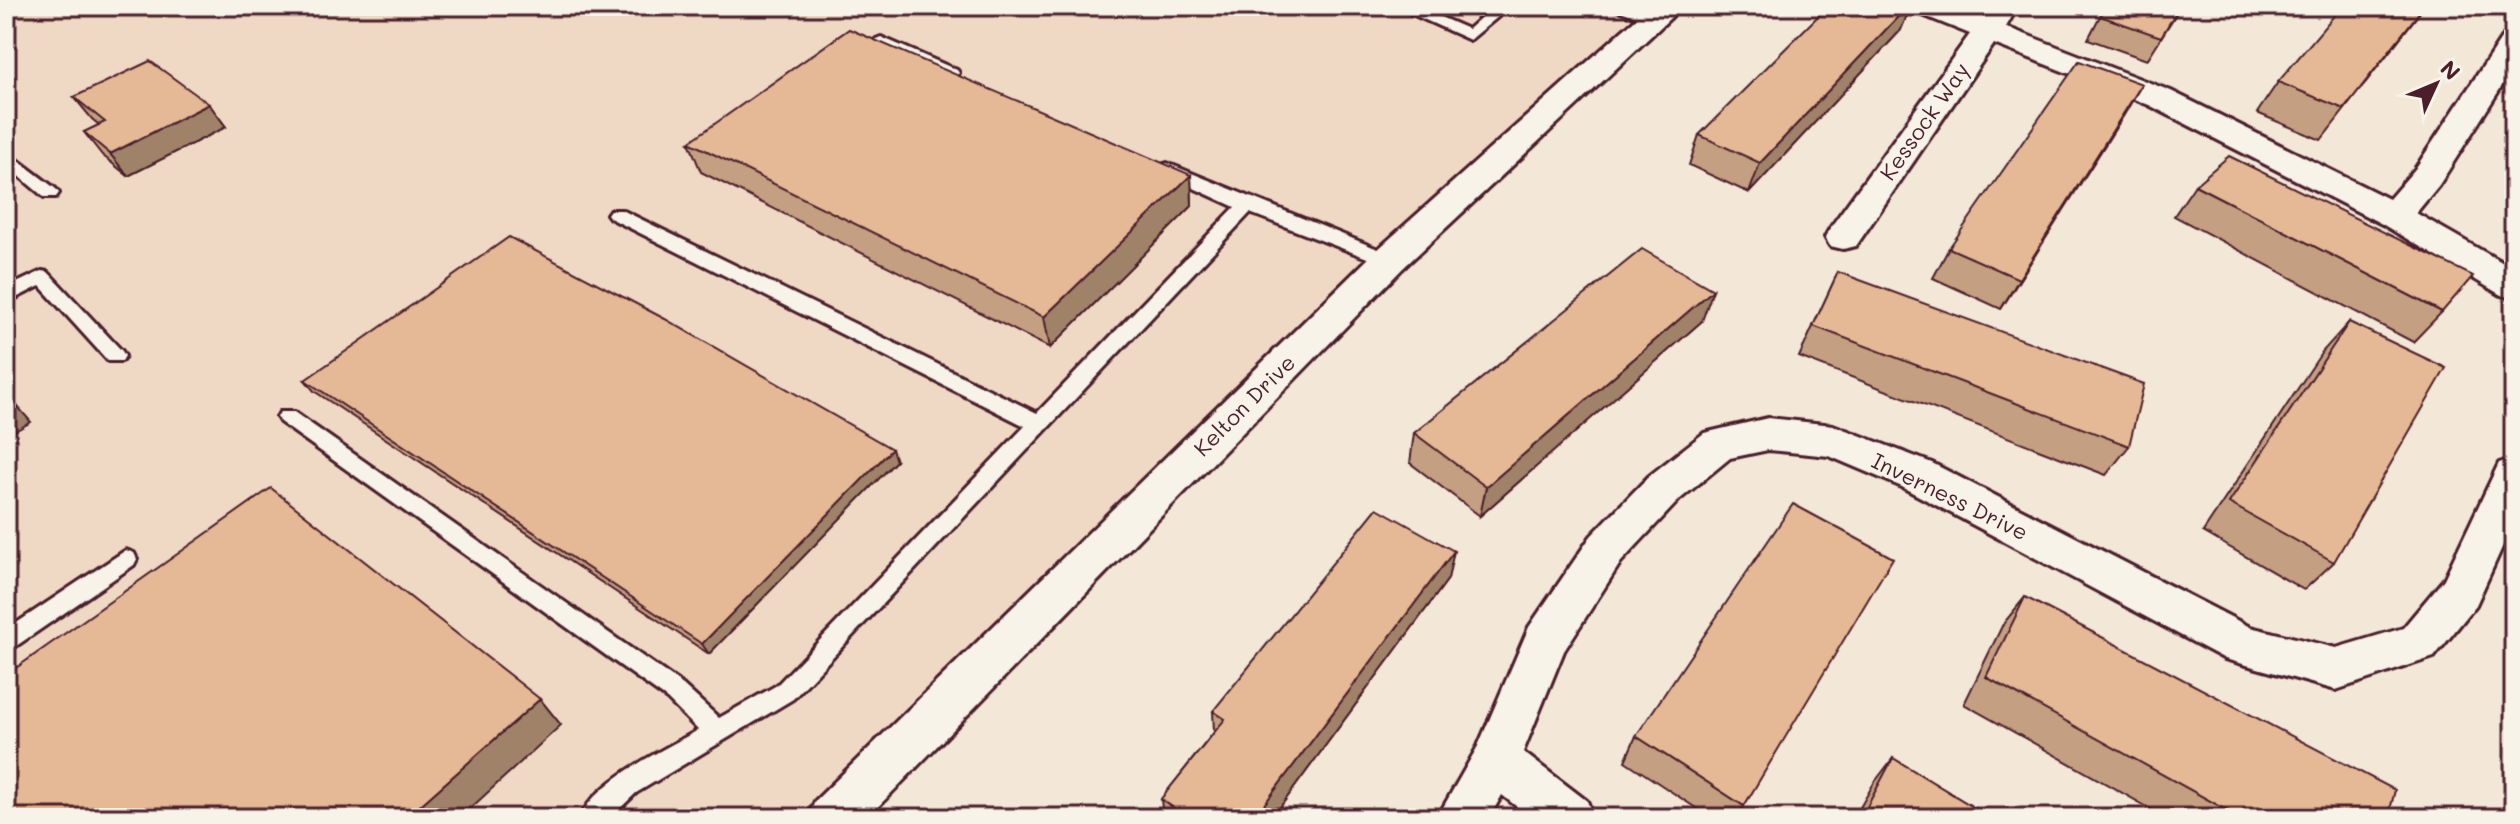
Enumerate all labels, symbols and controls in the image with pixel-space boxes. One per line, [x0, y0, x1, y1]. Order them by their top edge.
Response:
north arrow [2396, 44, 2476, 124]
text: N [2435, 54, 2467, 86]
street label: Kessock Way [1873, 56, 1975, 186]
street label: Kelton Drive [1187, 348, 1301, 462]
street label: Inverness Drive [1867, 446, 2033, 546]

